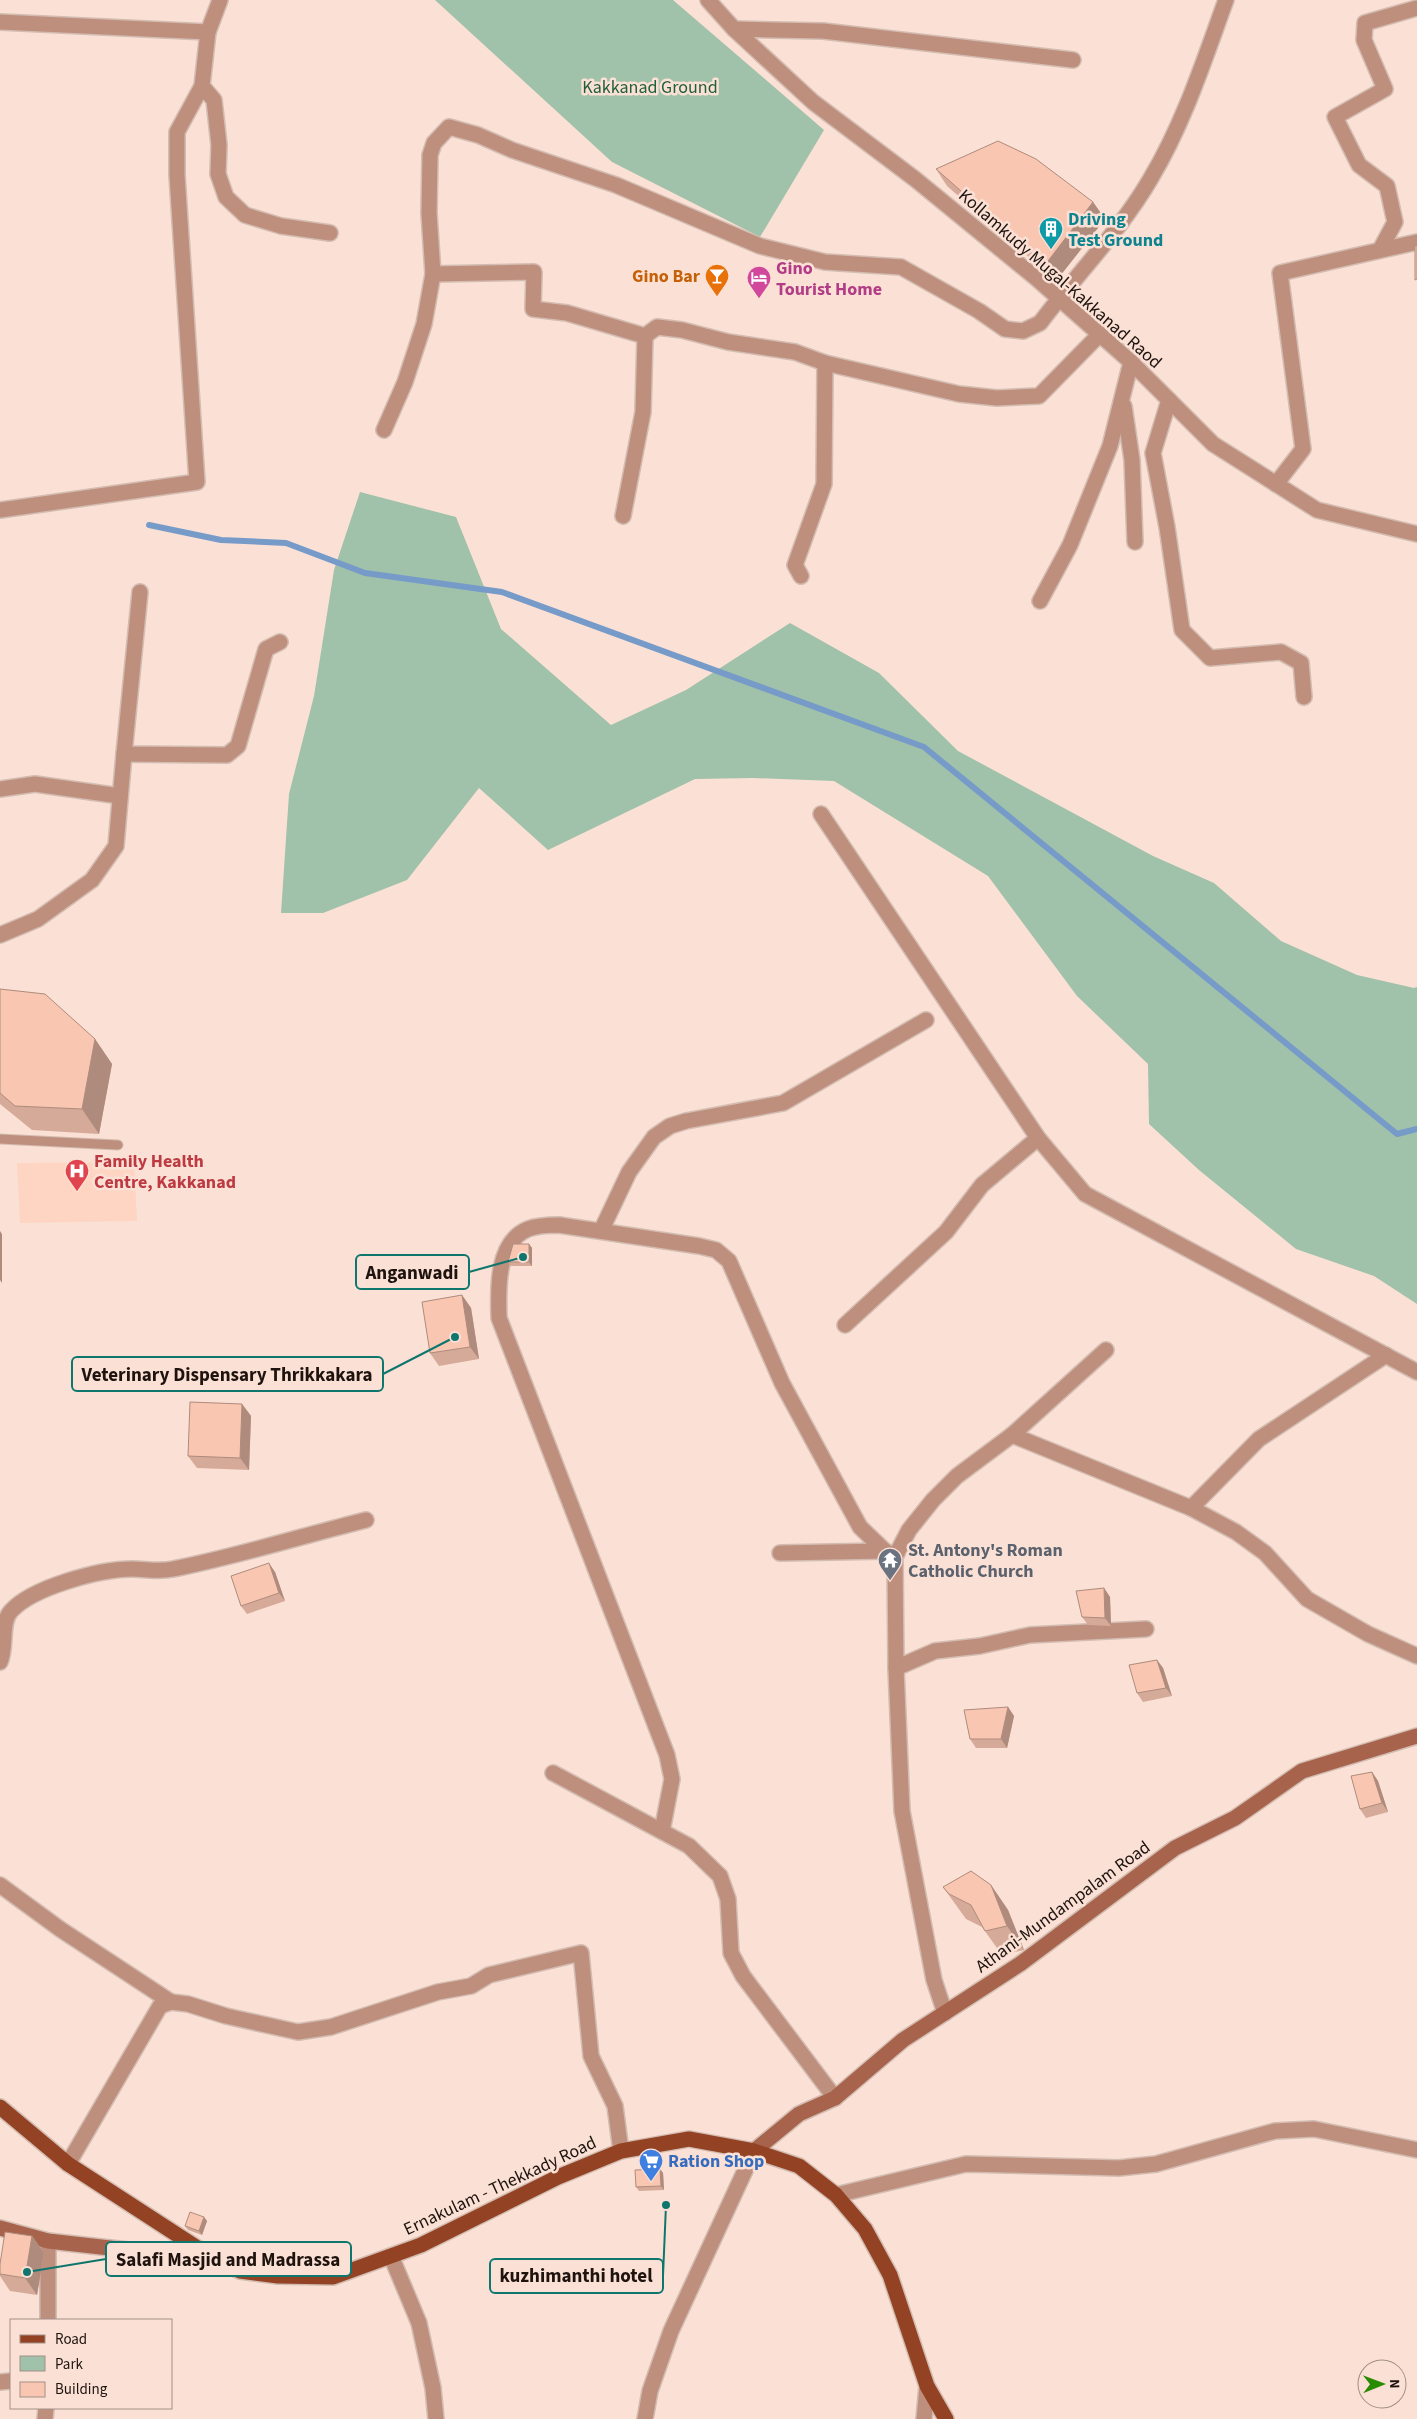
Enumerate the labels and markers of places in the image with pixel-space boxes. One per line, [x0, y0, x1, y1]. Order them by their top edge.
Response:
place label: Driving Test Ground [1068, 207, 1163, 253]
building icon: Driving Test Ground [1038, 216, 1064, 250]
place label: Gino Tourist Home [776, 256, 882, 302]
bar icon: Gino Bar [704, 263, 730, 297]
place label: Gino Bar [632, 264, 701, 289]
hotel icon: Gino Tourist Home [746, 265, 772, 299]
place label: Family Health Centre, Kakkanad [94, 1149, 236, 1195]
hospital icon: Family Health Centre, Kakkanad [64, 1158, 90, 1192]
callout: Anganwadi [356, 1255, 469, 1289]
callout: Veterinary Dispensary Thrikkakara [72, 1357, 383, 1391]
place label: St. Antony's Roman Catholic Church [908, 1538, 1063, 1584]
temple icon: St. Antony's Roman Catholic Church [877, 1547, 903, 1581]
supermarket icon: Ration Shop [638, 2148, 664, 2182]
place label: Ration Shop [668, 2149, 764, 2174]
callout: Salafi Masjid and Madrassa [106, 2242, 351, 2276]
callout: kuzhimanthi hotel [490, 2259, 663, 2293]

